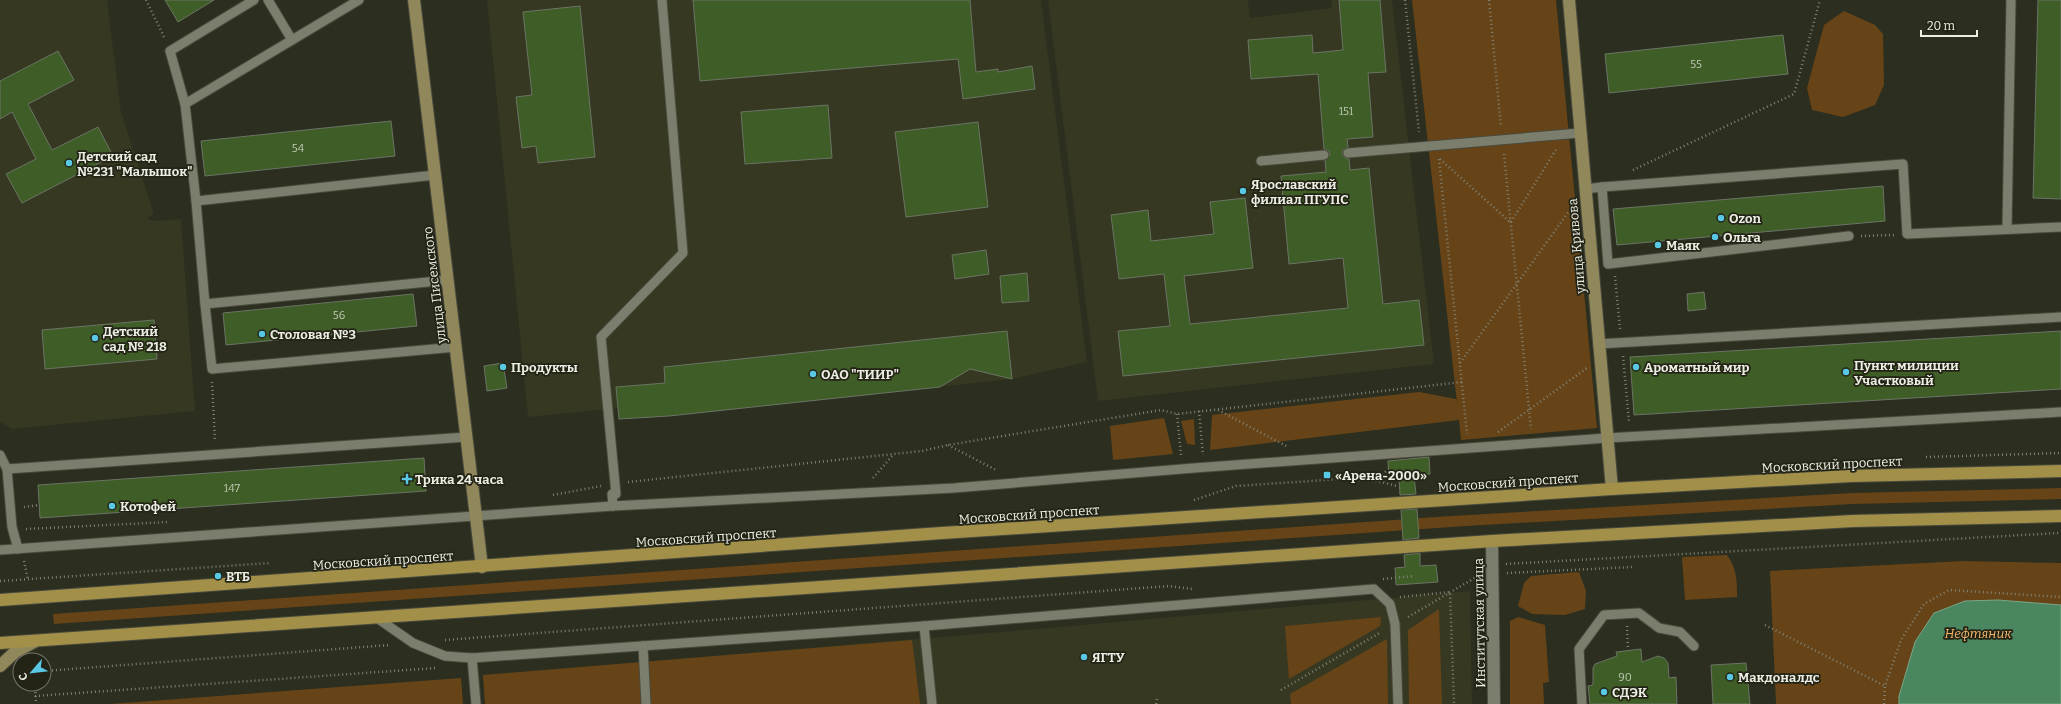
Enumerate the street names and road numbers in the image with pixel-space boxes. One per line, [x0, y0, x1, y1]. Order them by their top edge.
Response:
street label: улица Кривова [1565, 198, 1588, 295]
street label: улица Писемского [420, 226, 449, 345]
street label: Московский проспект [1761, 453, 1903, 476]
street label: Московский проспект [1437, 470, 1579, 495]
street label: Московский проспект [958, 502, 1100, 527]
street label: Московский проспект [635, 525, 777, 550]
street label: Московский проспект [312, 548, 454, 573]
street label: Институтская улица [1471, 558, 1488, 688]

